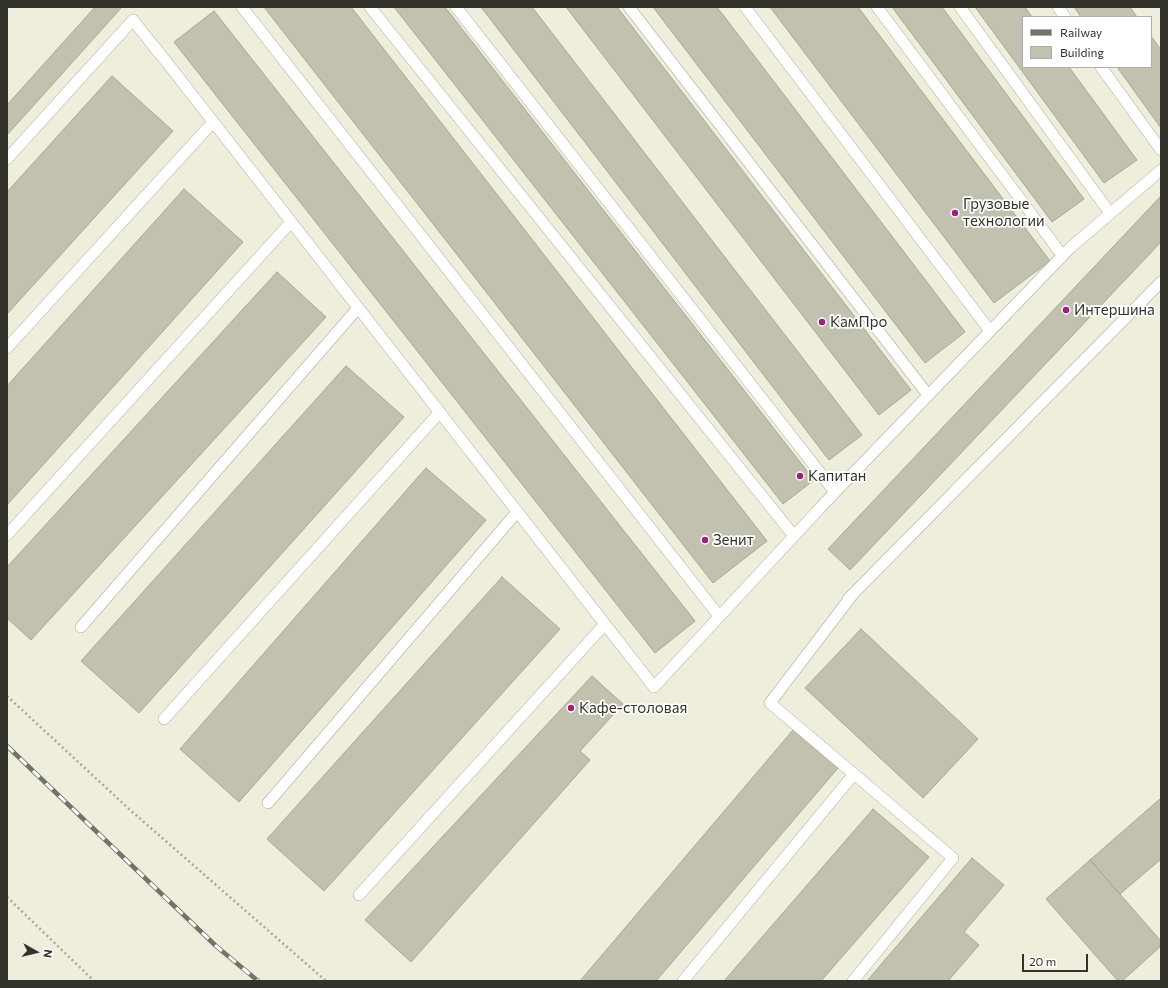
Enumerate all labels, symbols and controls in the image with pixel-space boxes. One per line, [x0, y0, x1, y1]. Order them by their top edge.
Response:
legend [1022, 16, 1152, 68]
text: Railway [1060, 25, 1102, 39]
text: Building [1060, 45, 1104, 59]
place label: Грузовые технологии [963, 195, 1045, 230]
marker: Грузовые технологии [950, 208, 960, 218]
place label: Интершина [1074, 301, 1155, 319]
marker: Интершина [1061, 305, 1071, 315]
place label: КамПро [830, 313, 887, 331]
marker: КамПро [817, 317, 827, 327]
place label: Капитан [808, 467, 866, 485]
marker: Капитан [795, 471, 805, 481]
place label: Зенит [713, 531, 754, 549]
marker: Зенит [700, 535, 710, 545]
place label: Кафе-столовая [579, 699, 687, 717]
marker: Кафе-столовая [566, 703, 576, 713]
north arrow [16, 932, 56, 972]
scale bar [1024, 946, 1090, 972]
text: N [41, 949, 55, 959]
text: 20 m [1029, 954, 1056, 968]

